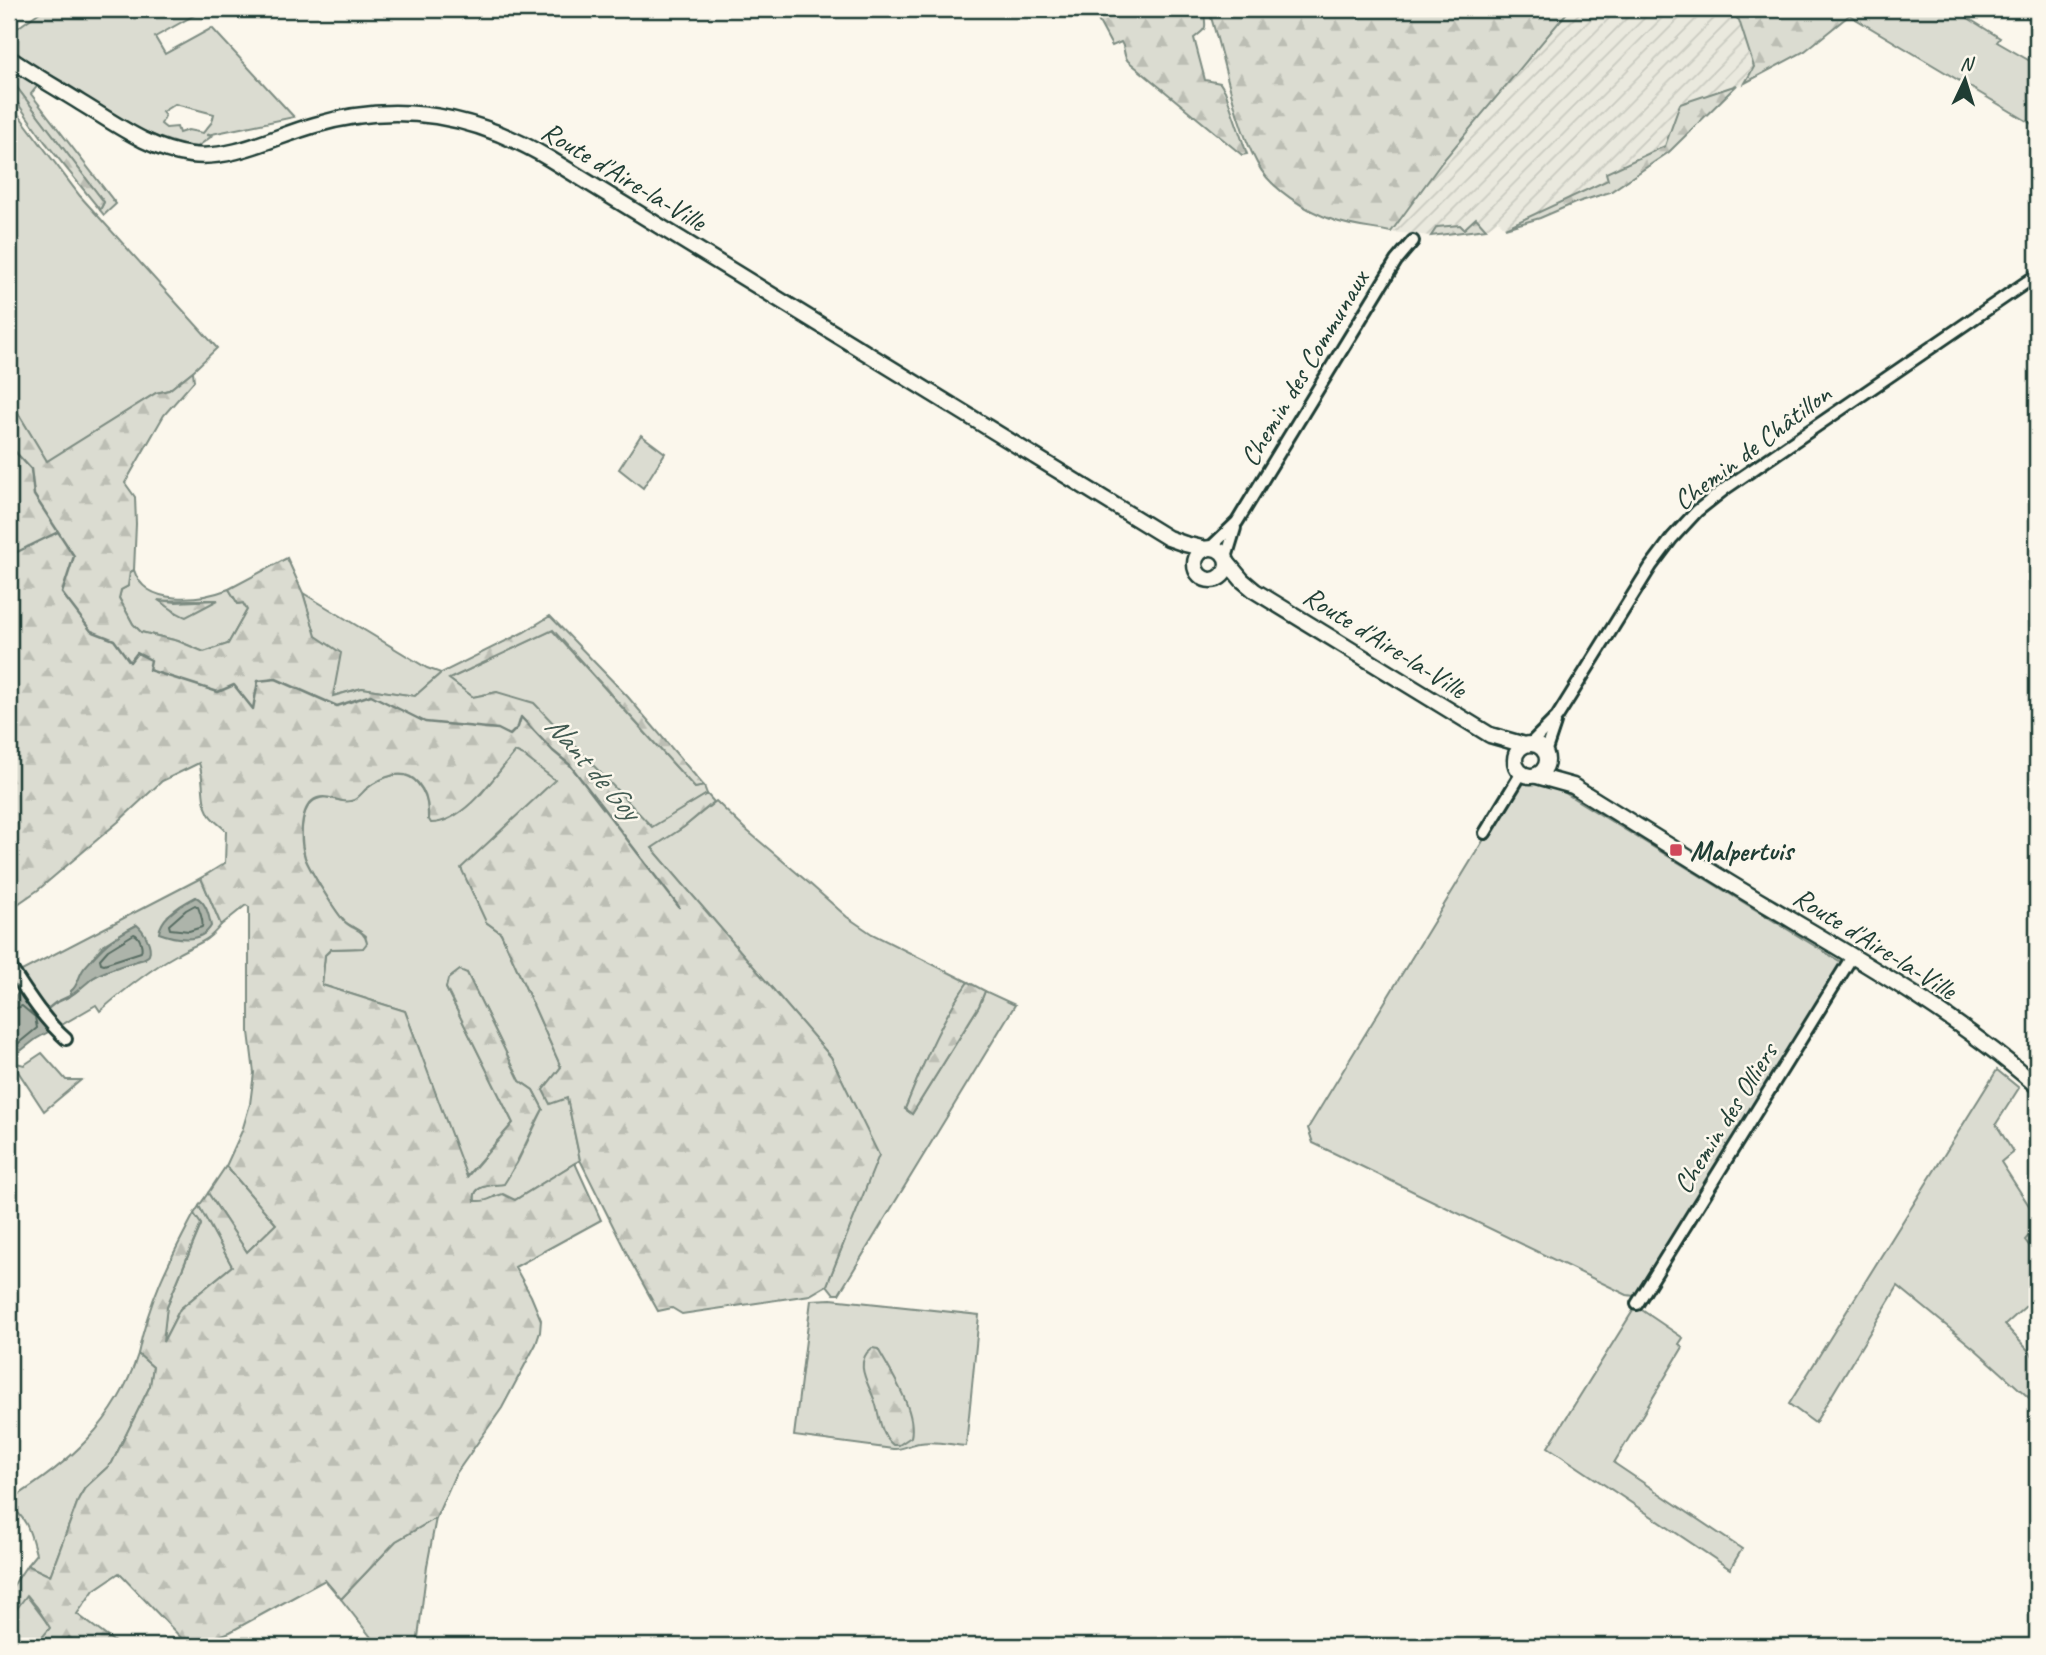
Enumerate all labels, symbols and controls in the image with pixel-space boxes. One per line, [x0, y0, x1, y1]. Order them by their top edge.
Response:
north arrow [1930, 46, 2000, 116]
text: N [1959, 52, 1976, 77]
street label: Route d'Aire-la-Ville [535, 113, 714, 240]
street label: Chemin des Communaux [1232, 262, 1377, 472]
street label: Chemin de Châtillon [1666, 375, 1839, 518]
street label: Route d'Aire-la-Ville [1297, 578, 1475, 707]
water label: Nant de Goy [537, 707, 652, 831]
place label: Malpertuis [1690, 833, 1796, 868]
marker: Malpertuis [1668, 842, 1684, 858]
street label: Route d'Aire-la-Ville [1787, 879, 1965, 1008]
street label: Chemin des Olliers [1665, 1034, 1786, 1200]

